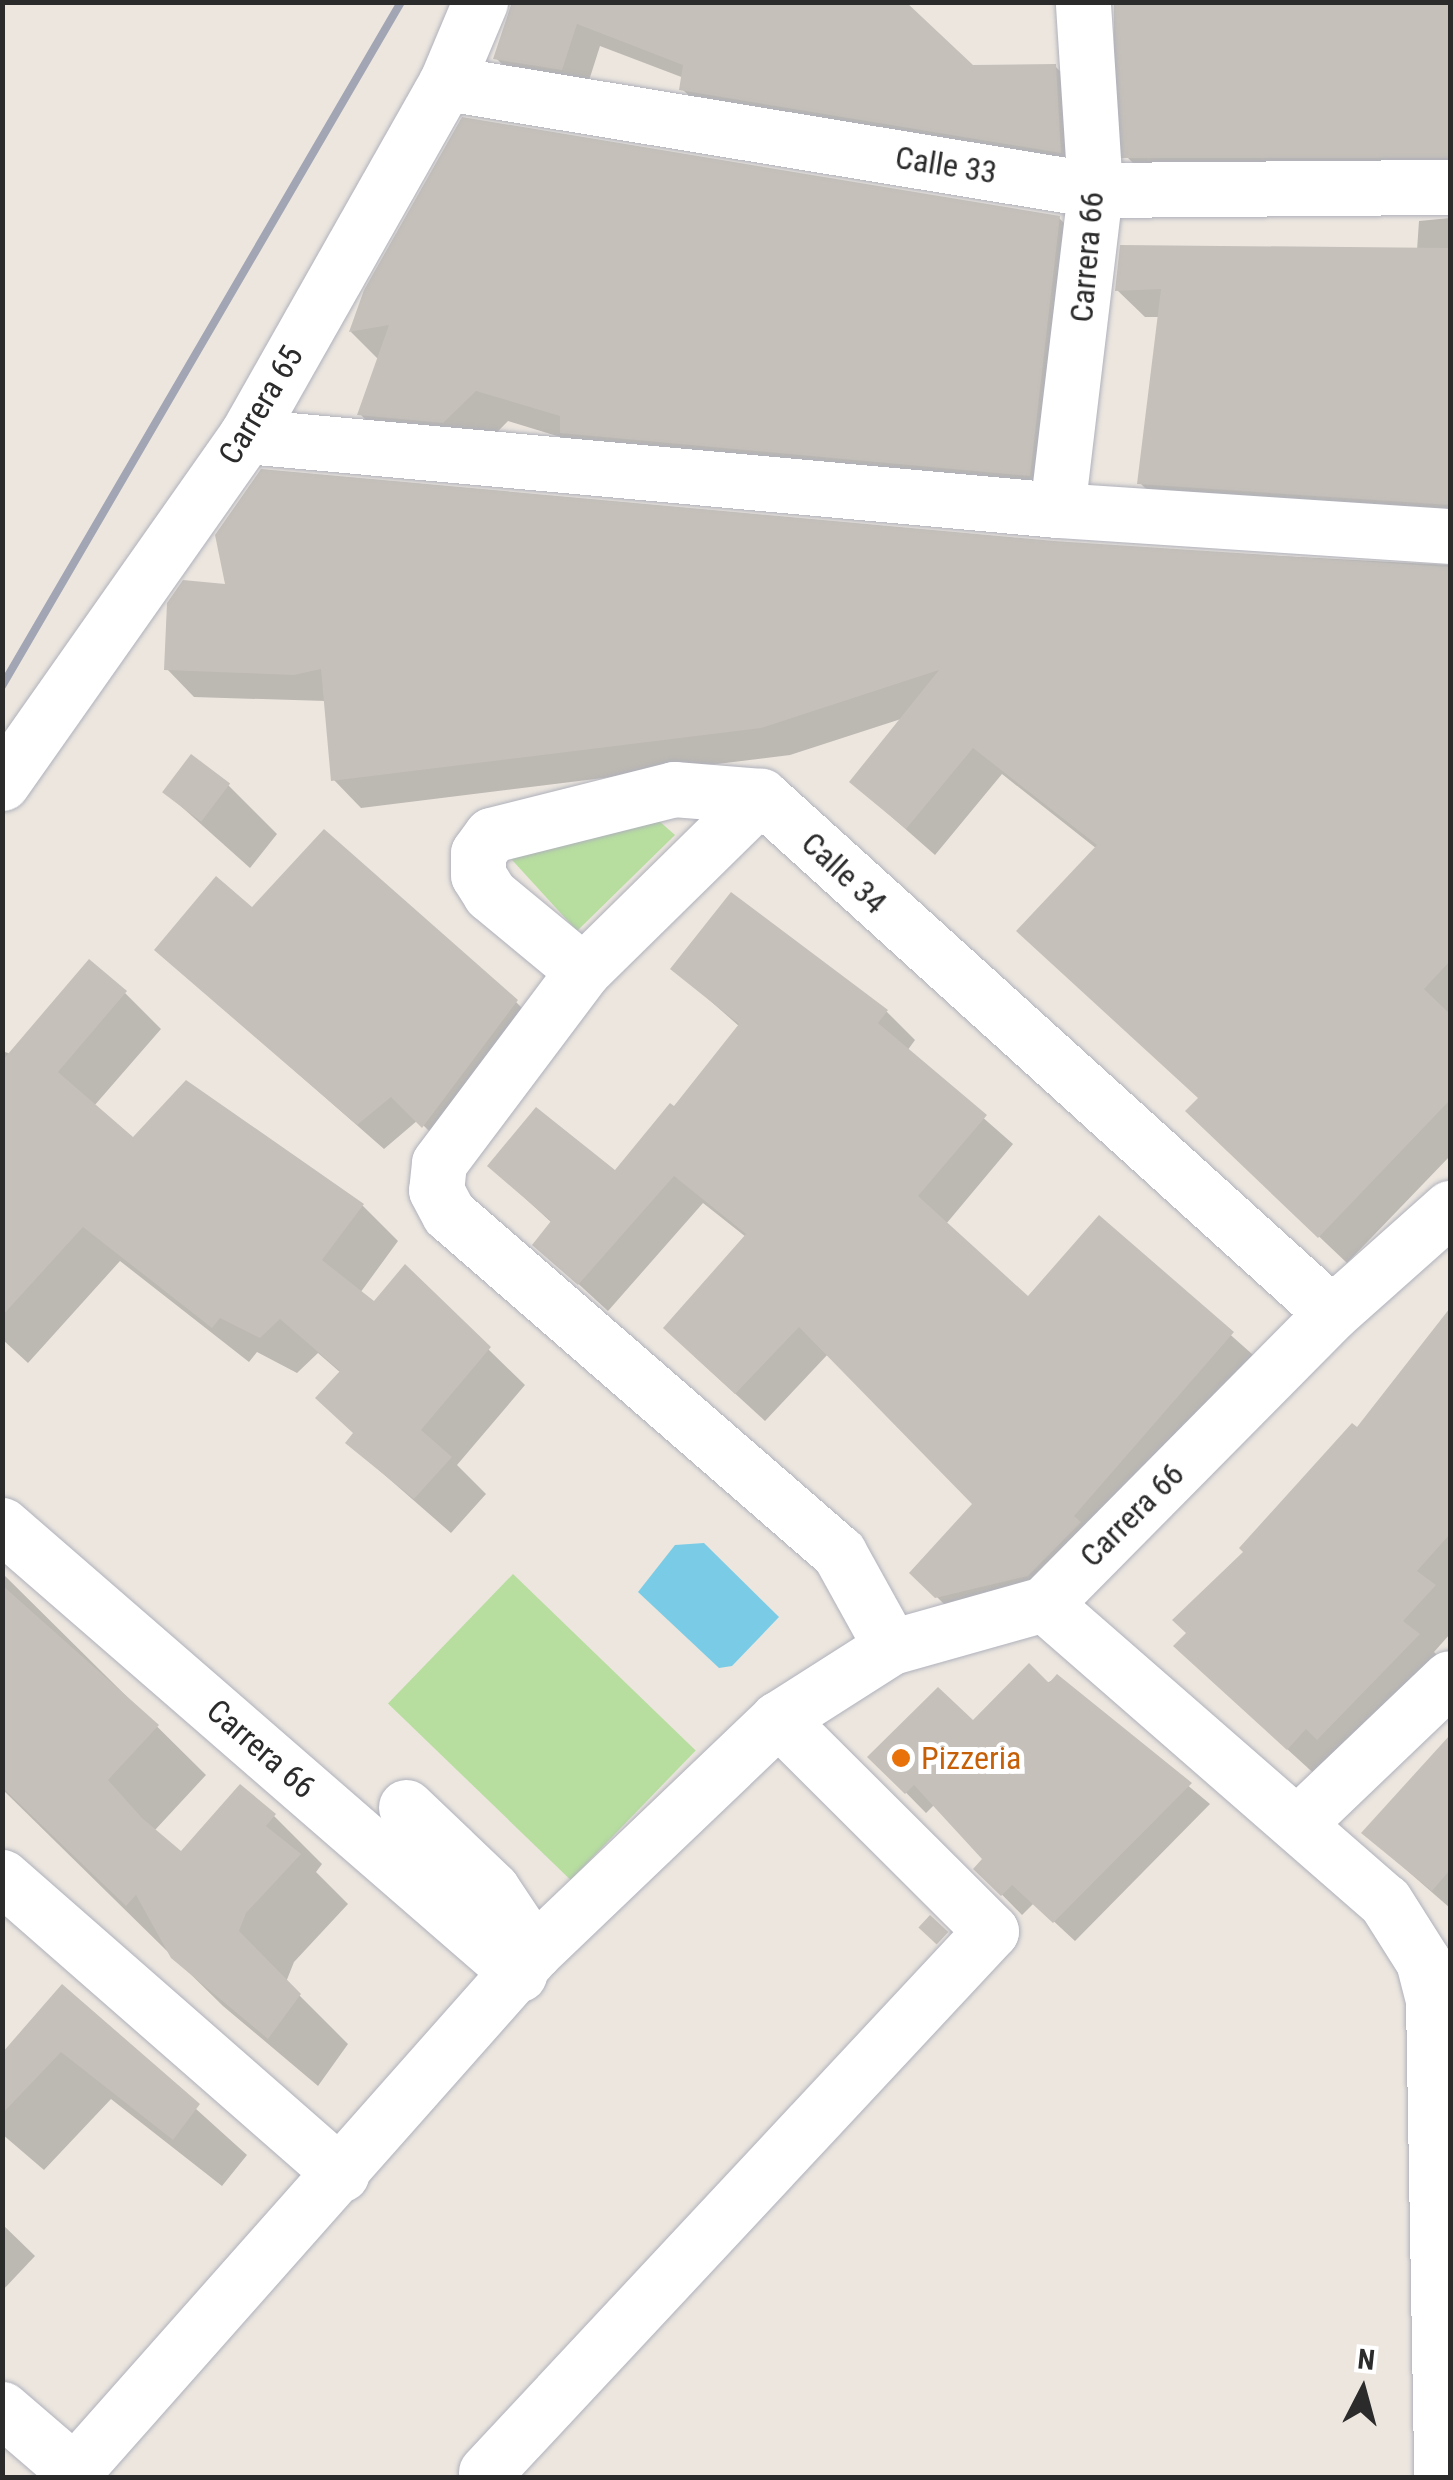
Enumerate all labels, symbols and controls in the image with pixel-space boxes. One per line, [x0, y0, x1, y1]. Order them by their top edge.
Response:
street label: Calle 33 [893, 138, 999, 192]
street label: Carrera 66 [1062, 190, 1112, 324]
street label: Carrera 65 [211, 339, 311, 471]
street label: Calle 34 [794, 824, 894, 922]
street label: Carrera 66 [1072, 1455, 1192, 1575]
street label: Carrera 66 [199, 1692, 323, 1806]
place label: Pizzeria [921, 1739, 1021, 1777]
marker: Pizzeria [890, 1747, 912, 1769]
north arrow [1313, 2340, 1413, 2440]
text: N [1356, 2342, 1376, 2377]

